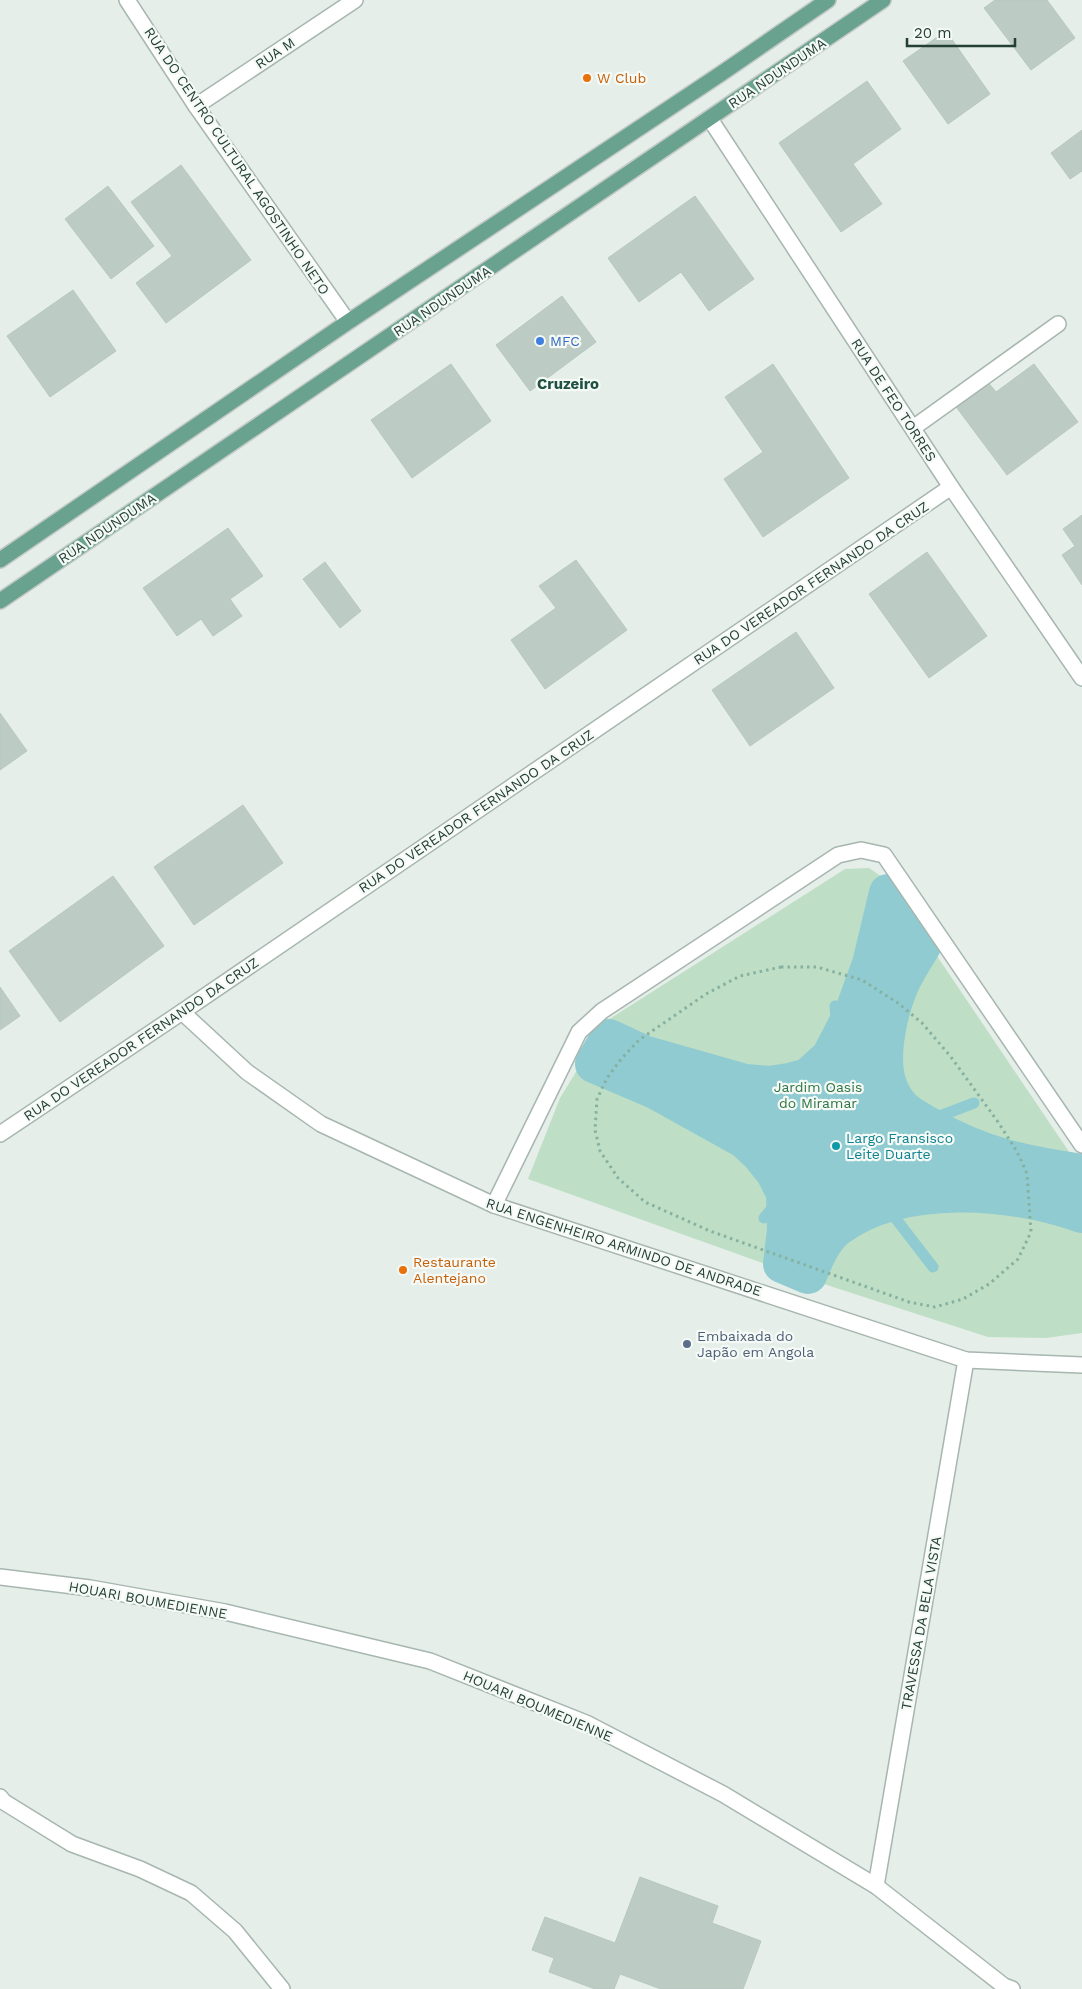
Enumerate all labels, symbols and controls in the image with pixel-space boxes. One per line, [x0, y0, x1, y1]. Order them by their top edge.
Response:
scale bar [907, 15, 1014, 47]
street label: RUA DO CENTRO CULTURAL AGOSTINHO NETO [141, 24, 333, 298]
text: 20 m [914, 24, 952, 42]
street label: RUA M [252, 34, 298, 72]
street label: RUA NDUNDUMA [725, 34, 829, 112]
place label: W Club [597, 70, 646, 86]
marker: W Club [581, 72, 593, 84]
street label: RUA NDUNDUMA [390, 262, 494, 340]
place label: MFC [550, 333, 580, 349]
marker: MFC [534, 335, 546, 347]
street label: RUA DE FEO TORRES [848, 335, 940, 465]
district label: Cruzeiro [537, 375, 599, 393]
street label: RUA NDUNDUMA [55, 489, 159, 567]
street label: RUA DO VEREADOR FERNANDO DA CRUZ [690, 498, 932, 668]
street label: RUA DO VEREADOR FERNANDO DA CRUZ [355, 726, 597, 896]
street label: RUA DO VEREADOR FERNANDO DA CRUZ [20, 954, 262, 1124]
park label: Jardim Oasis do Miramar [774, 1079, 862, 1111]
place label: Largo Fransisco Leite Duarte [846, 1130, 953, 1162]
marker: Largo Fransisco Leite Duarte [830, 1140, 842, 1152]
street label: RUA ENGENHEIRO ARMINDO DE ANDRADE [484, 1195, 764, 1299]
place label: Restaurante Alentejano [413, 1254, 496, 1286]
marker: Restaurante Alentejano [397, 1264, 409, 1276]
place label: Embaixada do Japão em Angola [697, 1328, 814, 1360]
marker: Embaixada do Japão em Angola [681, 1338, 693, 1350]
street label: TRAVESSA DA BELA VISTA [898, 1535, 944, 1711]
street label: HOUARI BOUMEDIENNE [67, 1578, 229, 1622]
street label: HOUARI BOUMEDIENNE [461, 1667, 615, 1745]

